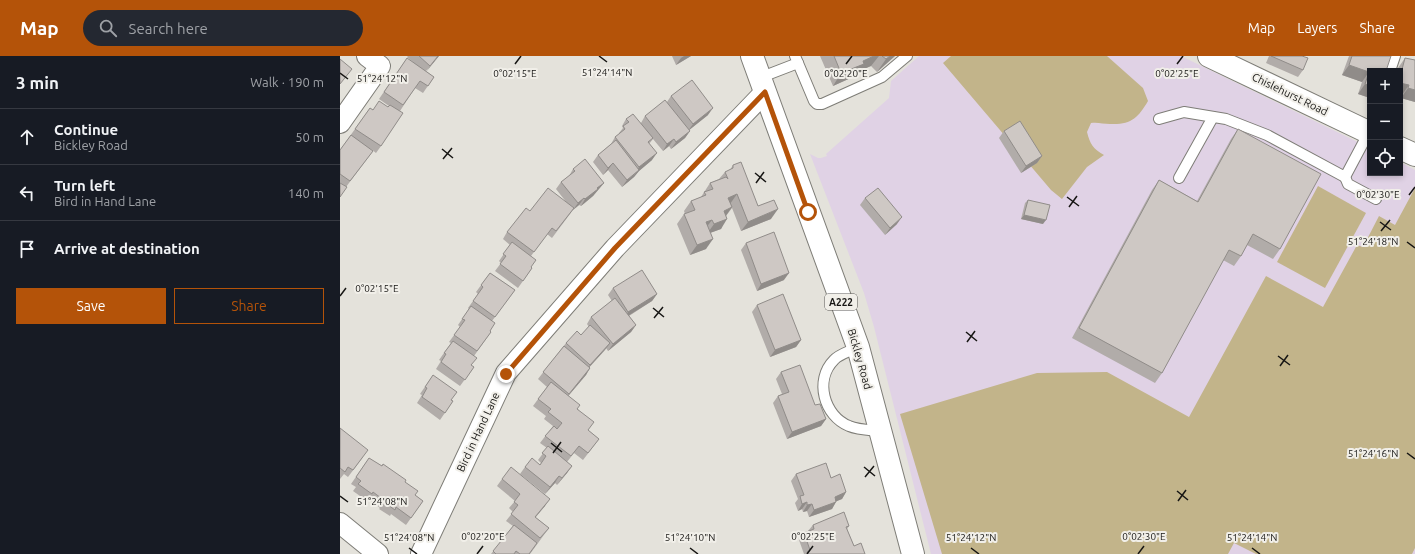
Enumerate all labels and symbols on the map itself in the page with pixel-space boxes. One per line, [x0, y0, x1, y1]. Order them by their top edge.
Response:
text: 51°24'14"N [582, 67, 632, 78]
text: 0°02'15"E [493, 68, 537, 79]
text: 0°02'20"E [824, 68, 868, 79]
text: 0°02'25"E [1155, 68, 1199, 79]
street label: Chislehurst Road [1250, 70, 1330, 118]
text: 51°24'12"N [357, 73, 407, 84]
text: 0°02'30"E [1356, 189, 1400, 200]
route start [799, 203, 817, 221]
text: 51°24'18"N [1348, 236, 1398, 247]
text: 0°02'15"E [355, 283, 399, 294]
road number: A222 [825, 294, 857, 310]
street label: Bickley Road [846, 327, 874, 391]
route end [497, 365, 515, 383]
street label: Bird in Hand Lane [454, 390, 502, 474]
text: 51°24'16"N [1348, 448, 1398, 459]
text: 51°24'08"N [357, 496, 407, 507]
text: 0°02'20"E [461, 531, 505, 542]
text: 0°02'25"E [791, 531, 835, 542]
text: 0°02'30"E [1122, 531, 1166, 542]
text: 51°24'08"N [384, 532, 434, 543]
text: 51°24'10"N [665, 532, 715, 543]
text: 51°24'12"N [946, 532, 996, 543]
text: 51°24'14"N [1227, 532, 1277, 543]

